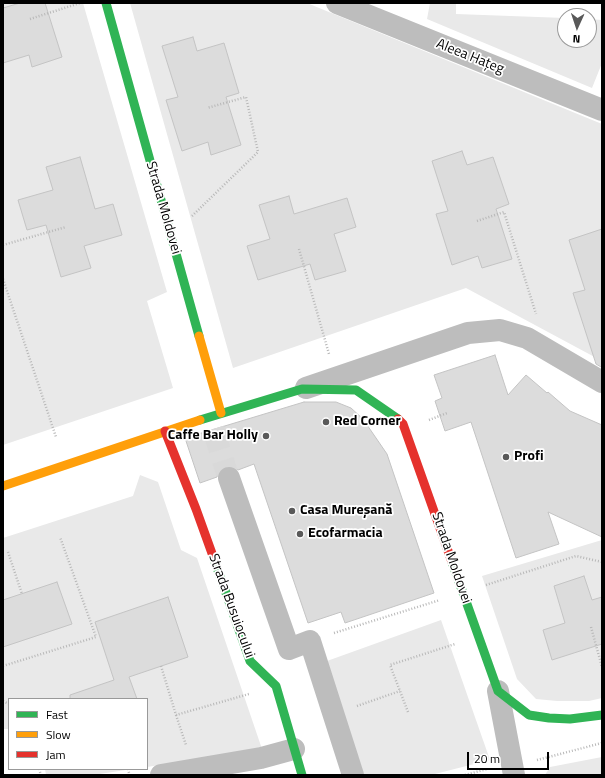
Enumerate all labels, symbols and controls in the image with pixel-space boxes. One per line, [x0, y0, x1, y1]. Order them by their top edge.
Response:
north arrow [557, 8, 597, 48]
text: N [572, 31, 581, 47]
street label: Aleea Hațeg [434, 36, 506, 78]
street label: Strada Moldovei [142, 160, 184, 256]
place label: Red Corner [334, 414, 401, 430]
marker: Red Corner [321, 417, 331, 427]
place label: Caffe Bar Holly [168, 428, 258, 444]
marker: Caffe Bar Holly [261, 431, 271, 441]
place label: Profi [514, 449, 544, 465]
marker: Profi [501, 452, 511, 462]
place label: Casa Mureșană [300, 503, 392, 519]
marker: Casa Mureșană [287, 506, 297, 516]
street label: Strada Moldovei [428, 510, 474, 606]
place label: Ecofarmacia [308, 526, 383, 542]
marker: Ecofarmacia [295, 529, 305, 539]
street label: Strada Busuiocului [204, 552, 258, 660]
legend [8, 698, 148, 770]
text: Fast [46, 705, 68, 724]
text: Slow [46, 725, 71, 744]
scale bar [469, 744, 551, 770]
text: Jam [46, 745, 66, 764]
text: 20 m [474, 749, 500, 768]

